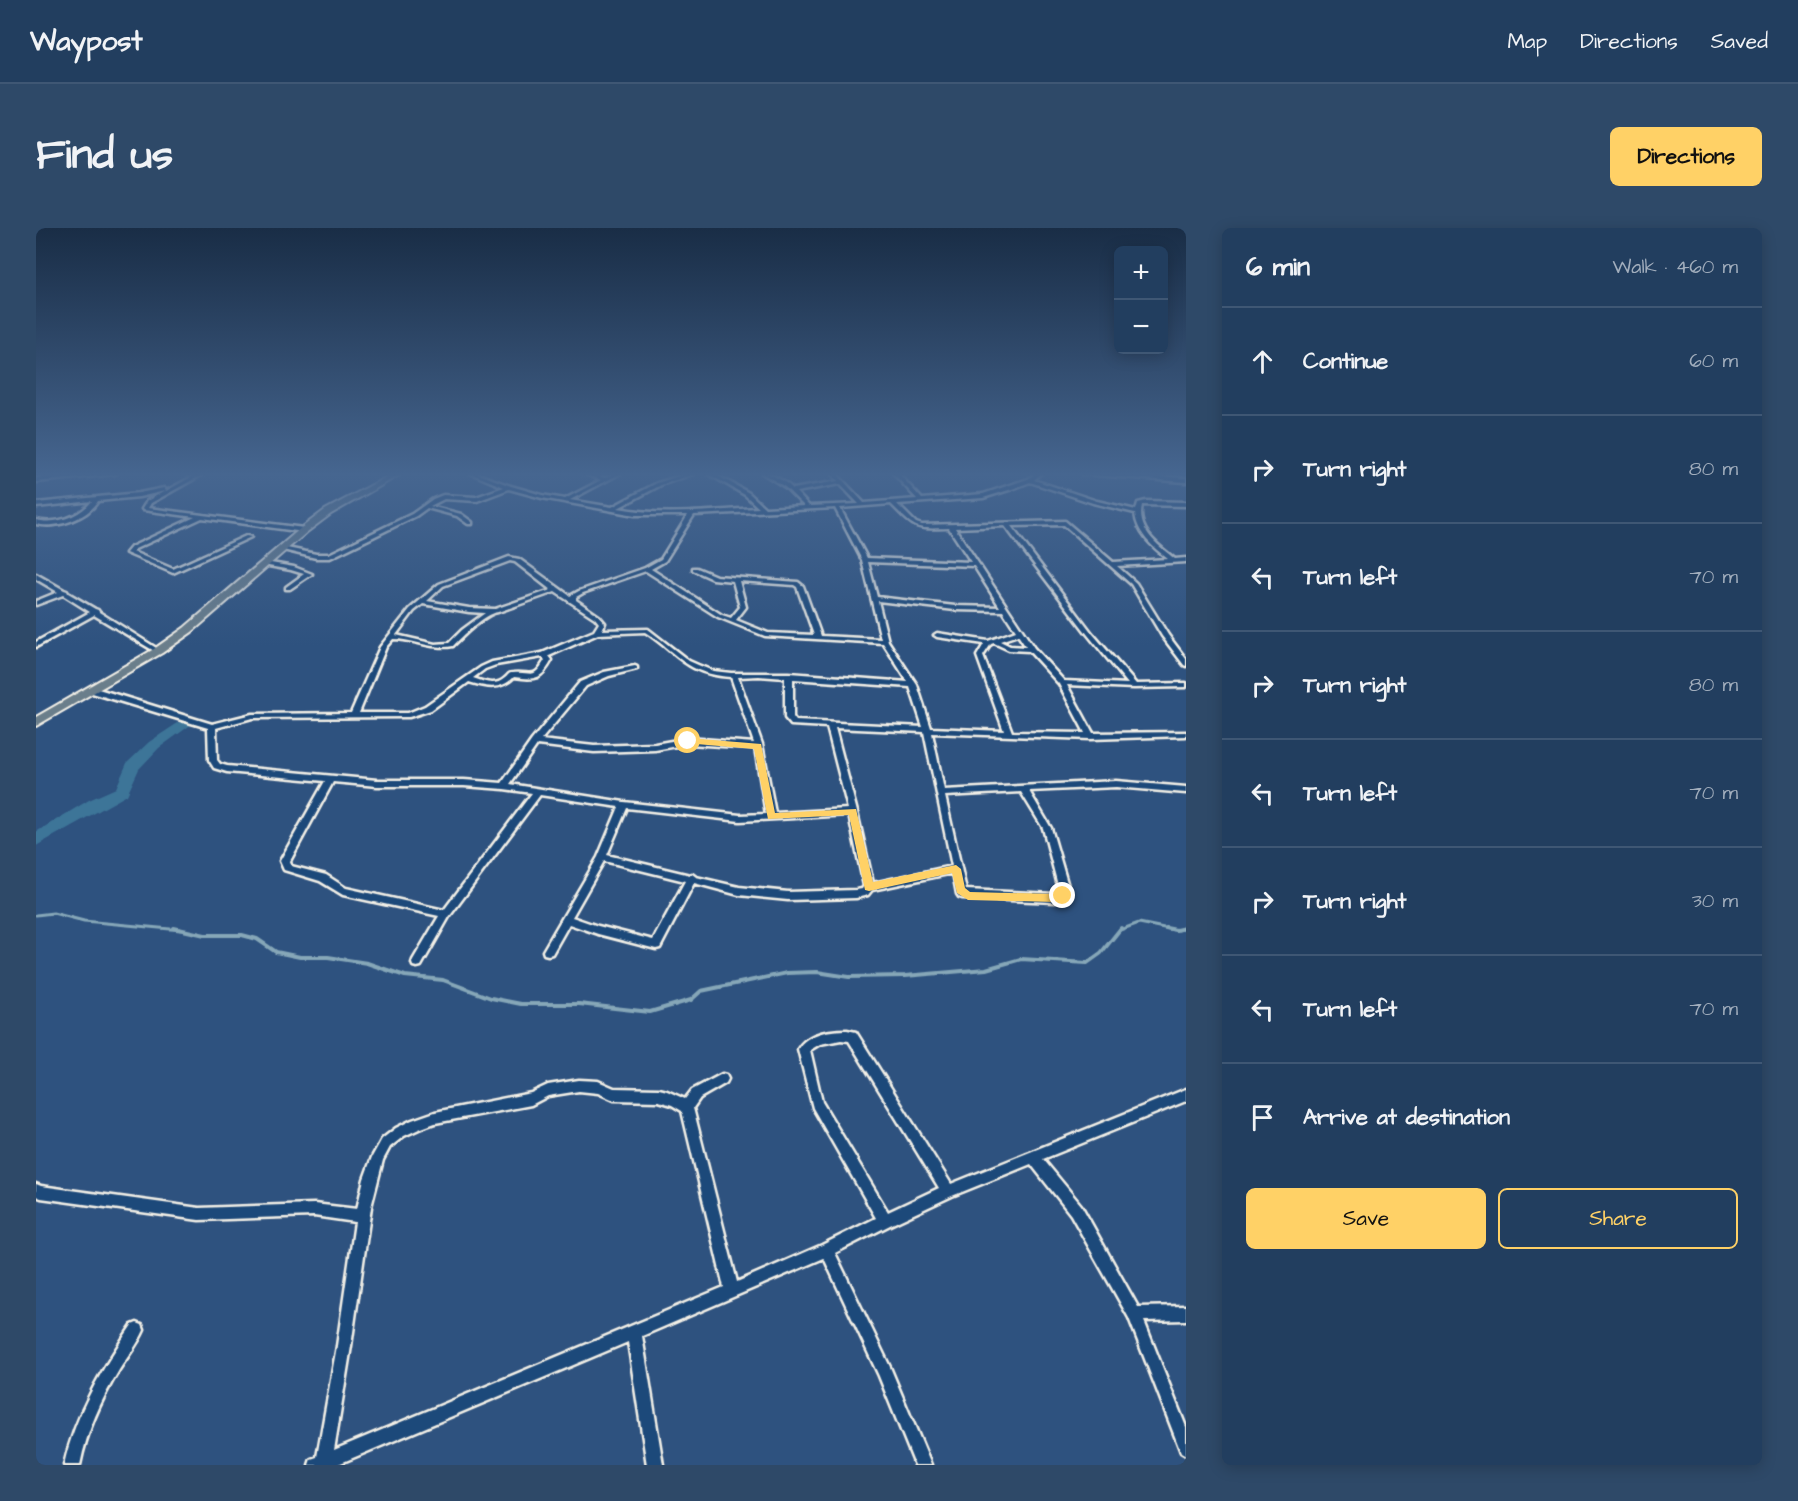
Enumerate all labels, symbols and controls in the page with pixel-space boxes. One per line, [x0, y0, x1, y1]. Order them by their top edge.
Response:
text: Waypost [30, 22, 143, 61]
text: Map [1507, 27, 1547, 56]
text: Directions [1580, 27, 1678, 56]
text: Saved [1711, 27, 1768, 56]
text: Find us [36, 127, 173, 185]
button: Directions [1610, 127, 1762, 186]
map controls [1114, 246, 1168, 354]
button: + [1114, 246, 1168, 300]
text: 6 min [1246, 249, 1310, 285]
text: Walk · 460 m [1612, 253, 1738, 281]
button: − [1114, 300, 1168, 354]
icon: ahead [1246, 345, 1279, 378]
text: Continue [1303, 346, 1388, 377]
text: 60 m [1689, 347, 1738, 375]
icon: right [1246, 453, 1279, 486]
text: Turn right [1303, 454, 1406, 485]
text: 80 m [1689, 455, 1738, 483]
icon: left [1246, 561, 1279, 594]
text: Turn left [1303, 562, 1397, 593]
text: 70 m [1690, 563, 1738, 591]
icon: right [1246, 669, 1279, 702]
text: Turn right [1303, 670, 1406, 701]
text: 80 m [1689, 671, 1738, 699]
route start [674, 727, 700, 753]
icon: left [1246, 777, 1279, 810]
text: Turn left [1303, 778, 1397, 809]
text: 70 m [1690, 779, 1738, 807]
route end [1049, 882, 1075, 908]
icon: right [1246, 885, 1279, 918]
text: Turn right [1303, 886, 1406, 917]
text: 30 m [1692, 887, 1738, 915]
icon: left [1246, 993, 1279, 1026]
text: Turn left [1303, 994, 1397, 1025]
text: 70 m [1690, 995, 1738, 1023]
icon: arrive [1246, 1101, 1279, 1134]
text: Arrive at destination [1303, 1102, 1510, 1133]
button: Save [1246, 1188, 1486, 1249]
button: Share [1498, 1188, 1738, 1249]

